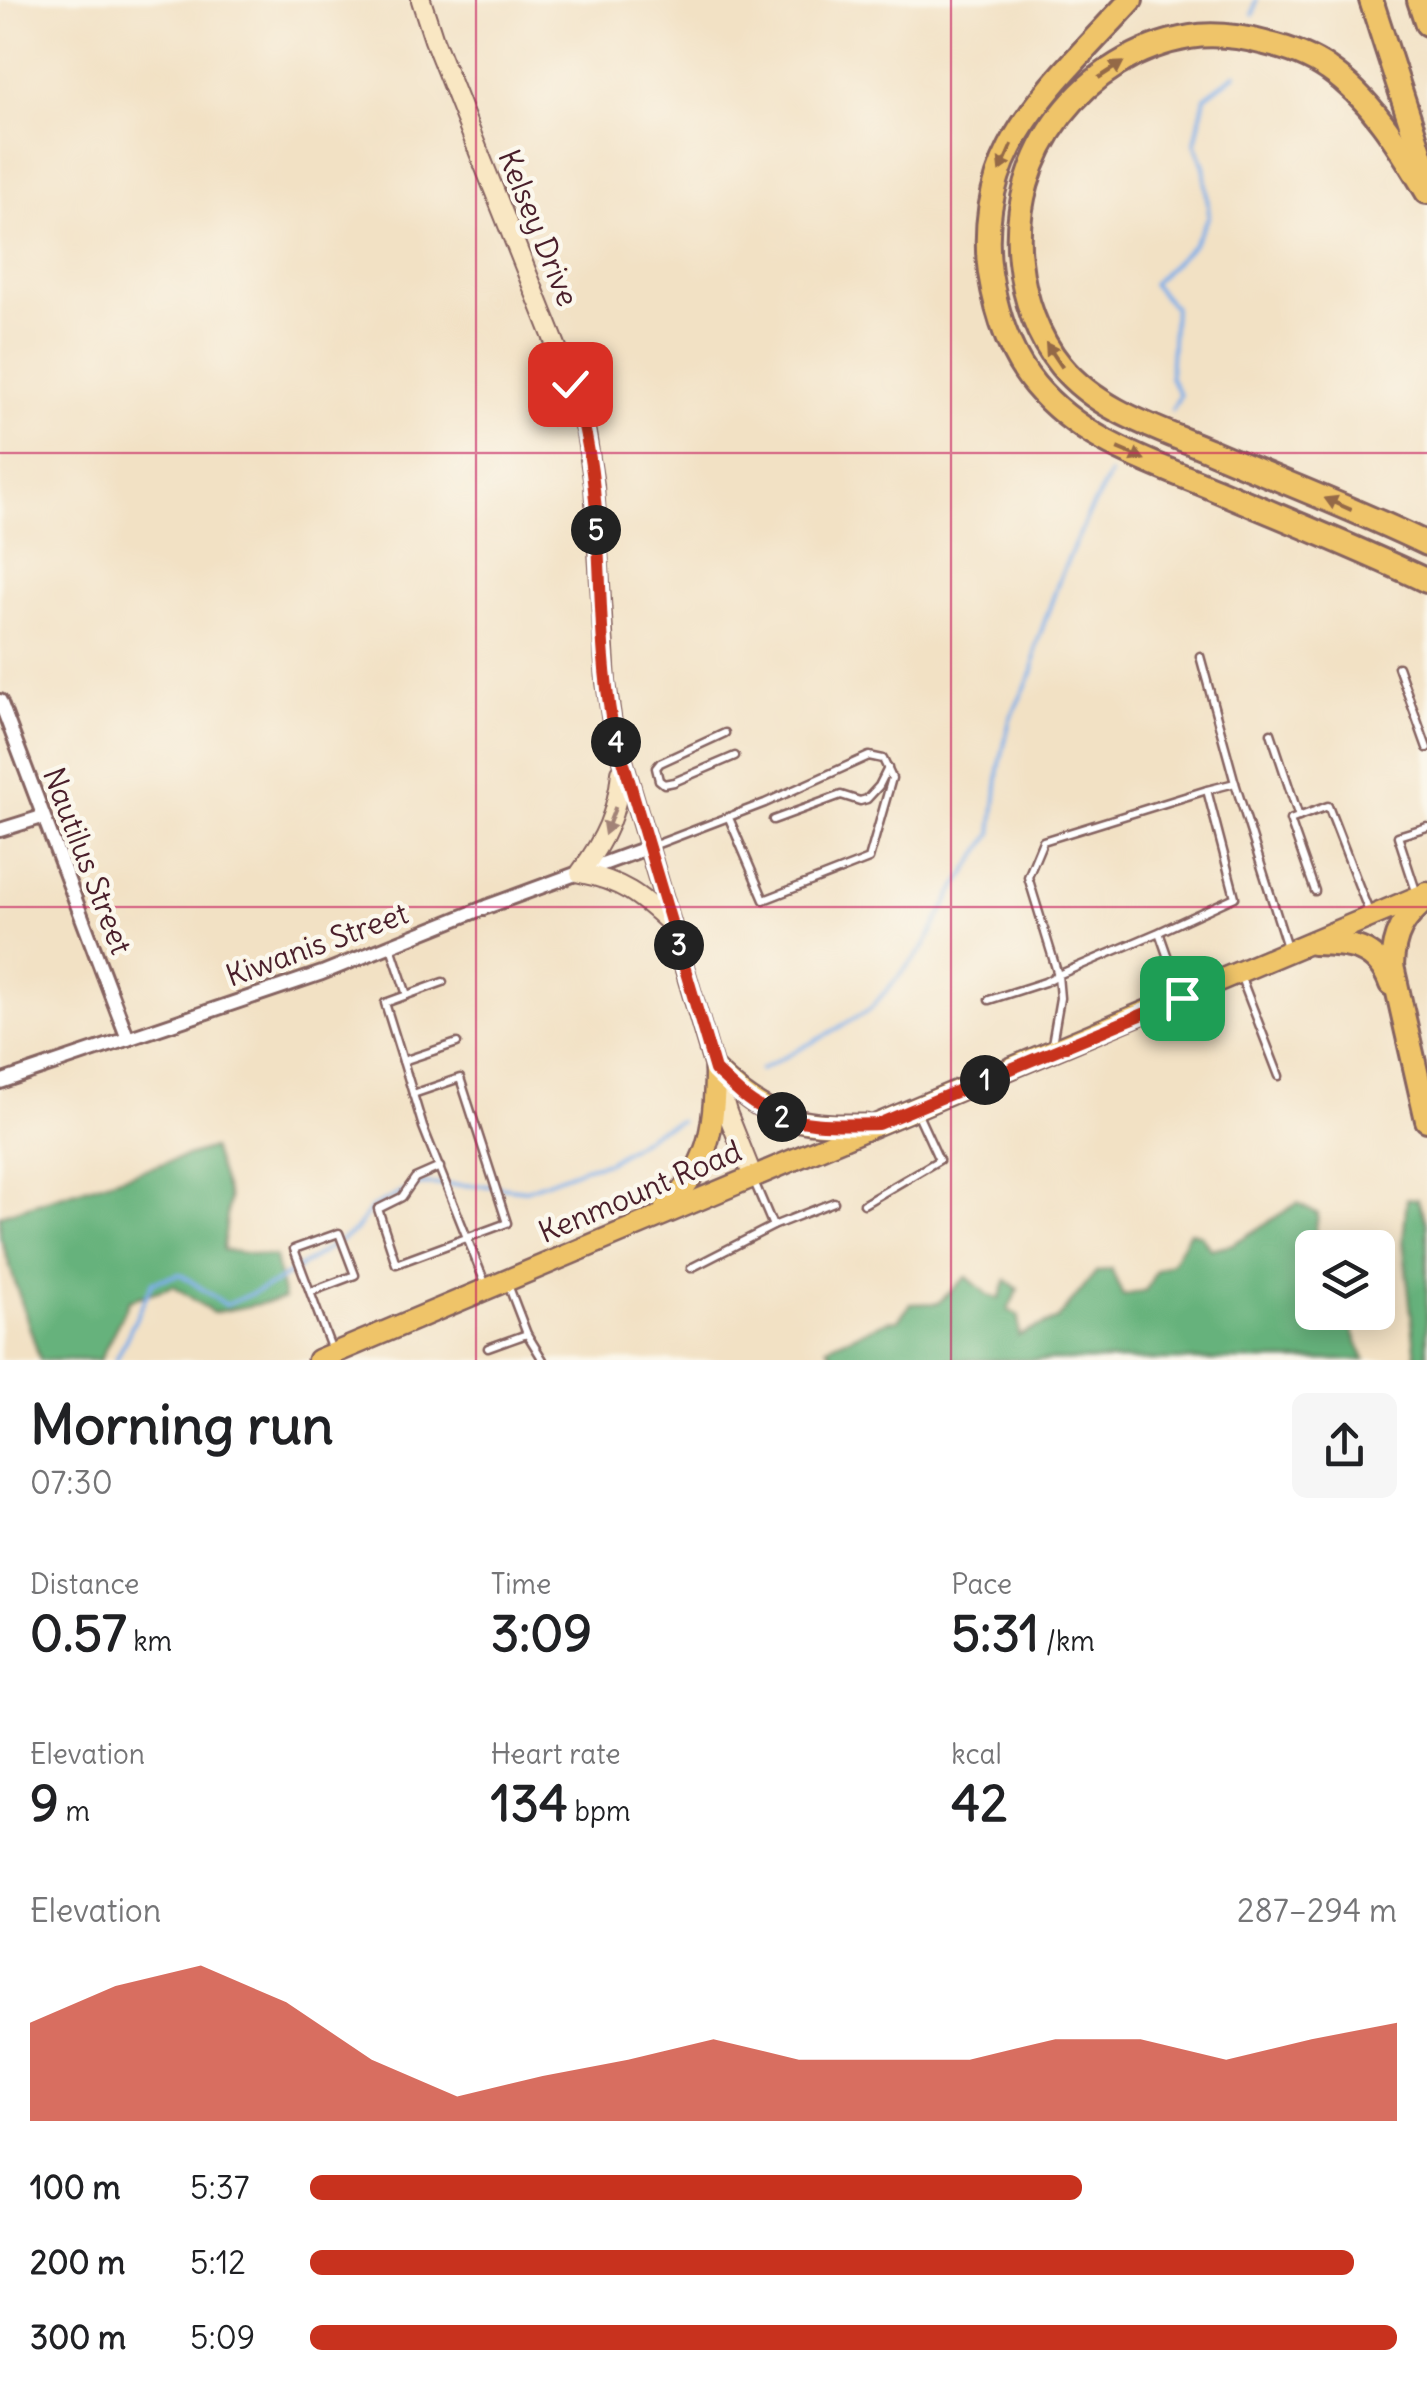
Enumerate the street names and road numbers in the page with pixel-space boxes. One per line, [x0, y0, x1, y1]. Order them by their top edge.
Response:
street label: Kelsey Drive [490, 144, 588, 312]
street label: Nautilus Street [35, 762, 141, 959]
street label: Kiwanis Street [220, 894, 413, 995]
street label: Kenmount Road [532, 1131, 747, 1251]

